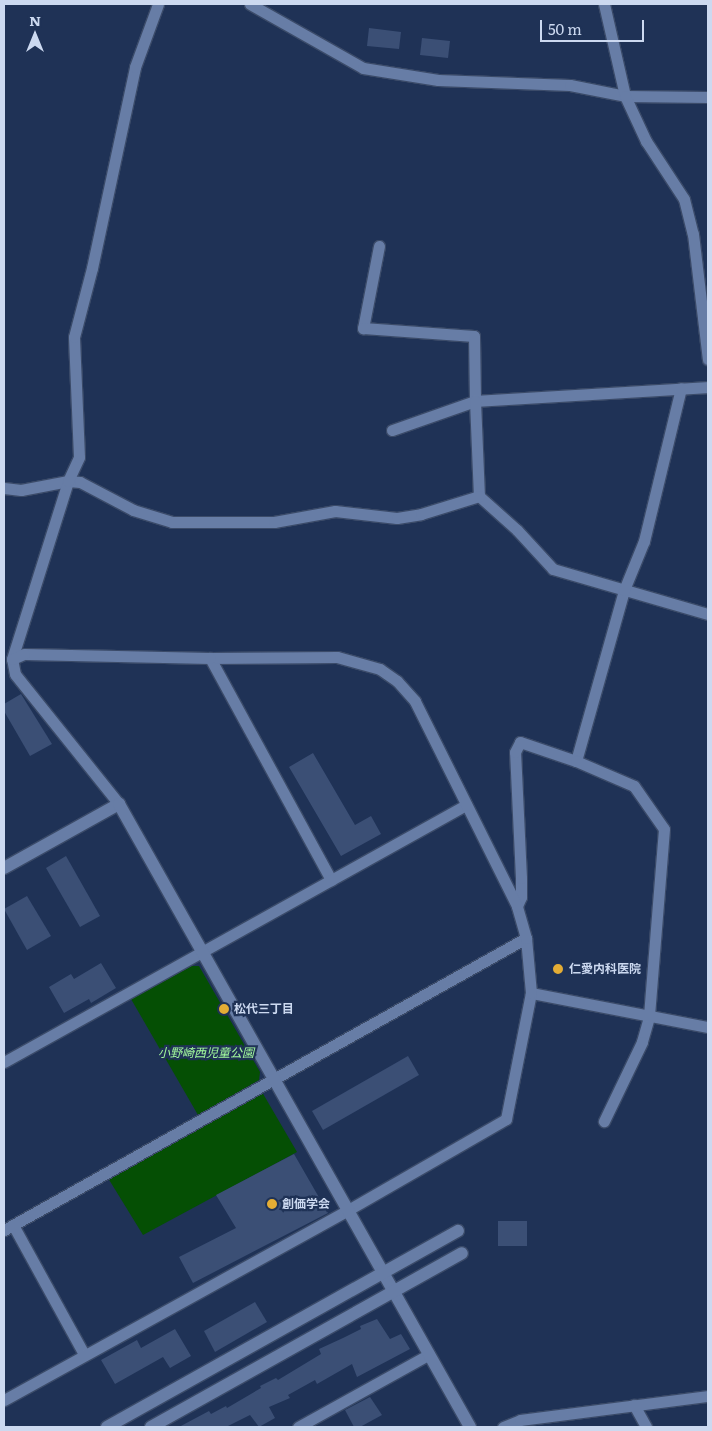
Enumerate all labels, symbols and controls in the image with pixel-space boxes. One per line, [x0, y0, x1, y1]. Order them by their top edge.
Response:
north arrow [10, 10, 60, 60]
text: N [29, 10, 41, 30]
scale bar [542, 10, 646, 42]
text: 50 m [548, 17, 582, 40]
marker: 仁愛内科医院 [551, 962, 565, 976]
place label: 仁愛内科医院 [569, 962, 641, 976]
place label: 松代三丁目 [234, 1002, 294, 1016]
marker: 松代三丁目 [218, 1003, 230, 1015]
park label: 小野崎西児童公園 [158, 1046, 254, 1060]
place label: 創価学会 [282, 1197, 330, 1211]
marker: 創価学会 [266, 1198, 278, 1210]

